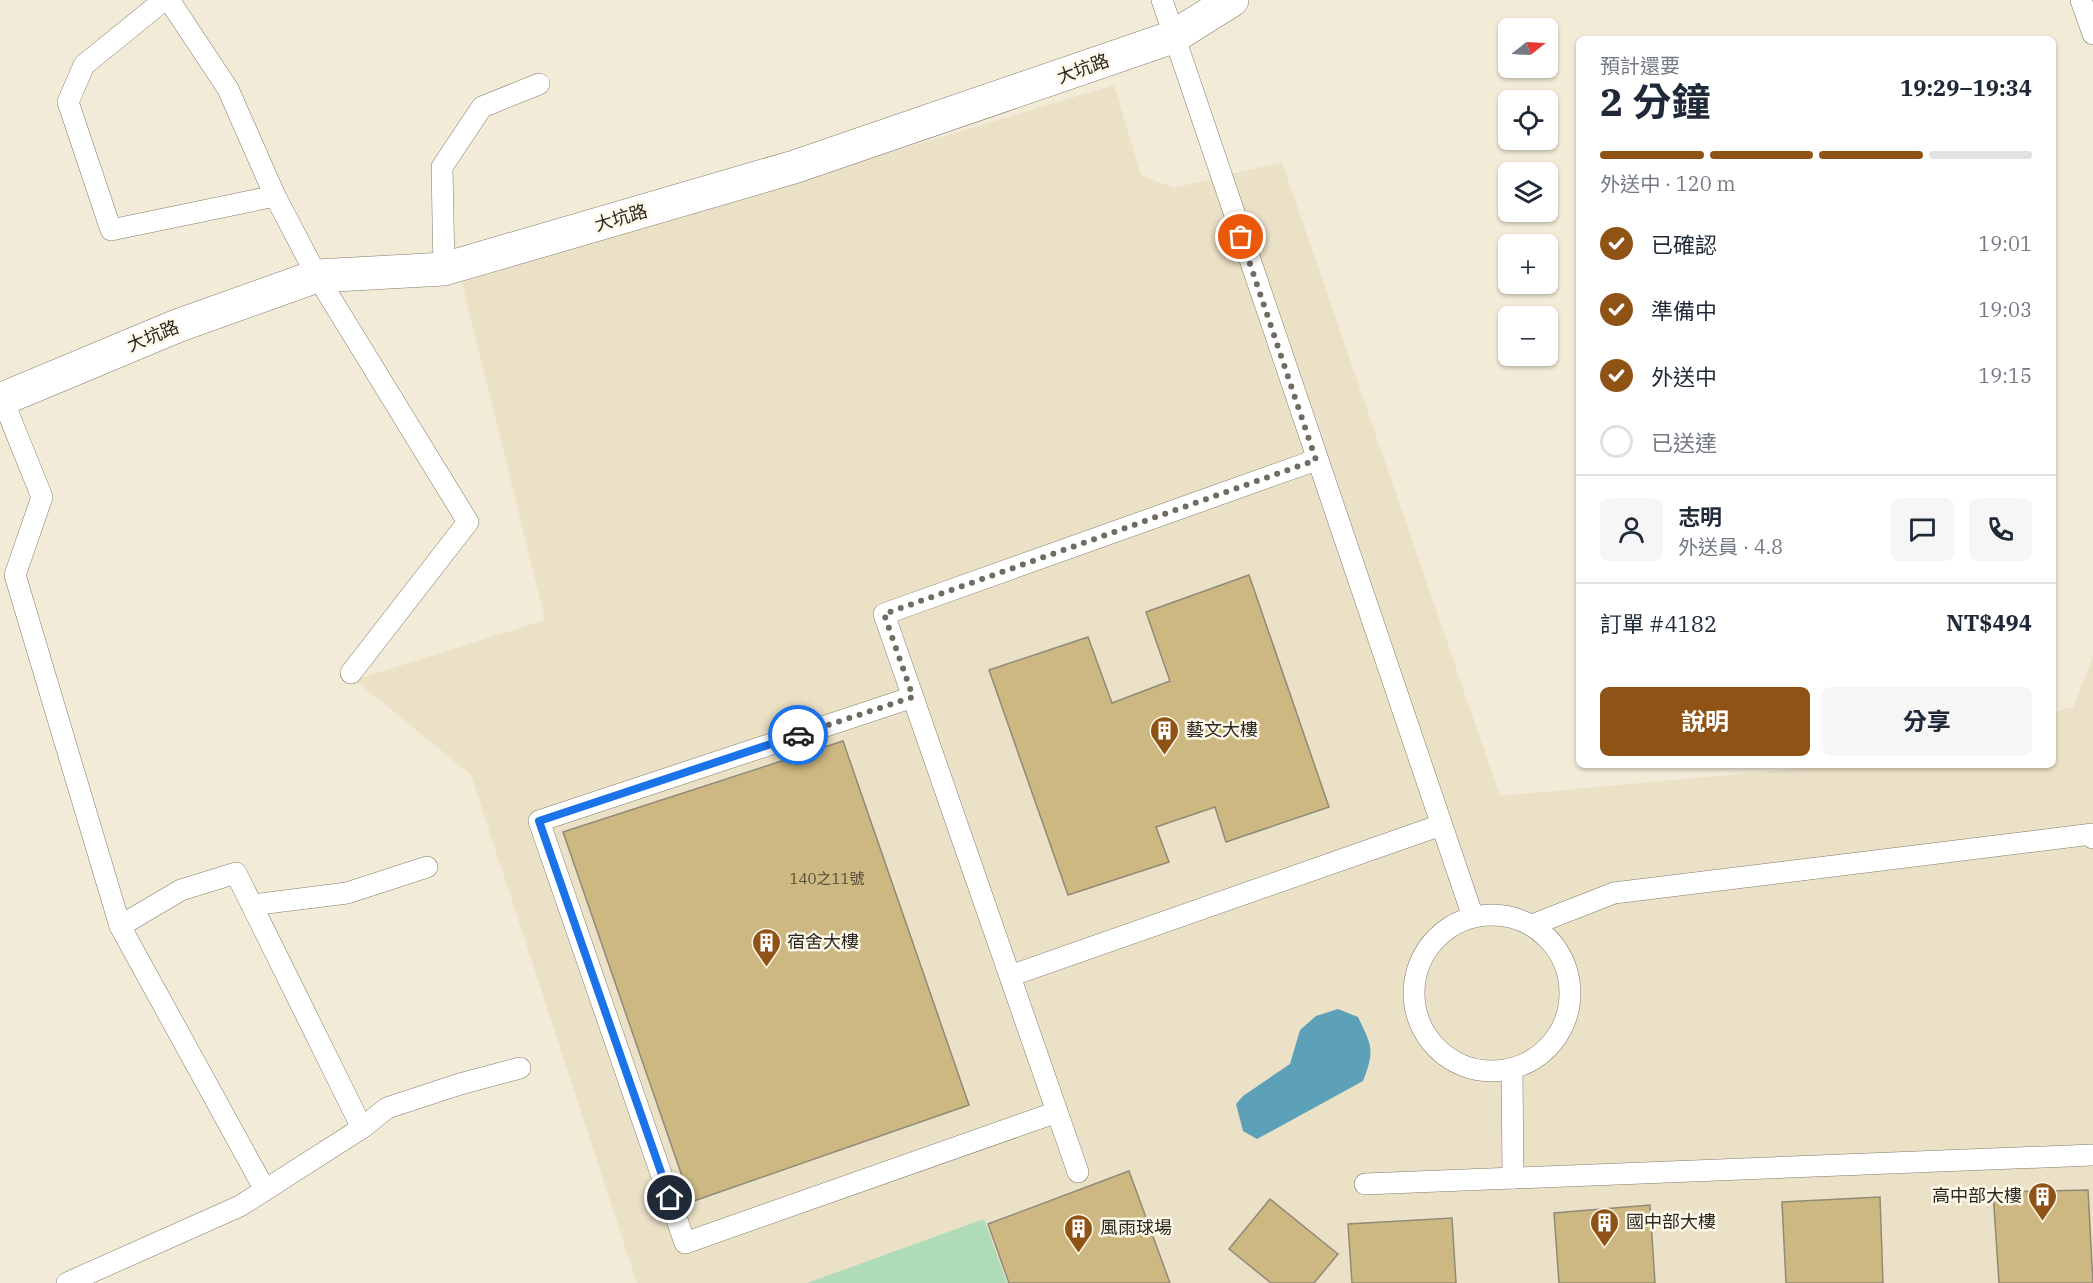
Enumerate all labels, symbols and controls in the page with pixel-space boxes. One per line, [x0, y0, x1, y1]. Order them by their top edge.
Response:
north arrow [1498, 18, 1558, 78]
map controls [1498, 18, 1558, 366]
street label: 大坑路 [1054, 48, 1112, 89]
text: 預計還要 [1600, 52, 1680, 79]
text: 19:29–19:34 [1900, 73, 2032, 102]
text: 2 分鐘 [1600, 76, 1710, 127]
button: locate [1498, 90, 1558, 150]
button: layers [1498, 162, 1558, 222]
text: 外送中 · 120 m [1600, 170, 1735, 197]
street label: 大坑路 [592, 199, 650, 236]
pin [1215, 211, 1266, 262]
icon: bag [1224, 220, 1257, 253]
icon: check [1600, 227, 1633, 260]
text: 已確認 [1651, 230, 1717, 259]
text: 19:01 [1978, 230, 2032, 257]
button: + [1498, 234, 1558, 294]
icon: check [1600, 293, 1633, 326]
text: 準備中 [1651, 296, 1717, 325]
text: 19:03 [1978, 296, 2032, 323]
button: − [1498, 306, 1558, 366]
street label: 大坑路 [123, 315, 182, 356]
icon: check [1600, 359, 1633, 392]
text: 外送中 [1651, 362, 1717, 391]
text: 19:15 [1978, 362, 2032, 389]
text: 已送達 [1651, 428, 1717, 457]
button: person [1600, 498, 1663, 561]
button: chat [1891, 498, 1954, 561]
button: phone [1969, 498, 2032, 561]
text: 志明 [1678, 502, 1722, 531]
text: 外送員 · 4.8 [1678, 533, 1783, 560]
text: NT$494 [1946, 608, 2032, 637]
text: 訂單 #4182 [1600, 609, 1717, 638]
button: 說明 [1600, 687, 1810, 756]
button: 分享 [1822, 687, 2032, 756]
courier [768, 705, 828, 765]
building icon: 藝文大樓 [1149, 714, 1181, 756]
place label: 藝文大樓 [1186, 718, 1258, 741]
icon: car [782, 719, 815, 752]
house number: 140之11號 [789, 869, 865, 888]
building icon: 宿舍大樓 [750, 926, 782, 968]
place label: 宿舍大樓 [787, 930, 859, 953]
pin [644, 1172, 695, 1223]
building icon: 高中部大樓 [2027, 1180, 2059, 1222]
icon: home [653, 1181, 686, 1214]
place label: 高中部大樓 [1932, 1184, 2022, 1207]
building icon: 國中部大樓 [1589, 1206, 1621, 1248]
place label: 國中部大樓 [1626, 1210, 1716, 1233]
building icon: 風雨球場 [1063, 1212, 1095, 1254]
place label: 風雨球場 [1100, 1216, 1172, 1239]

